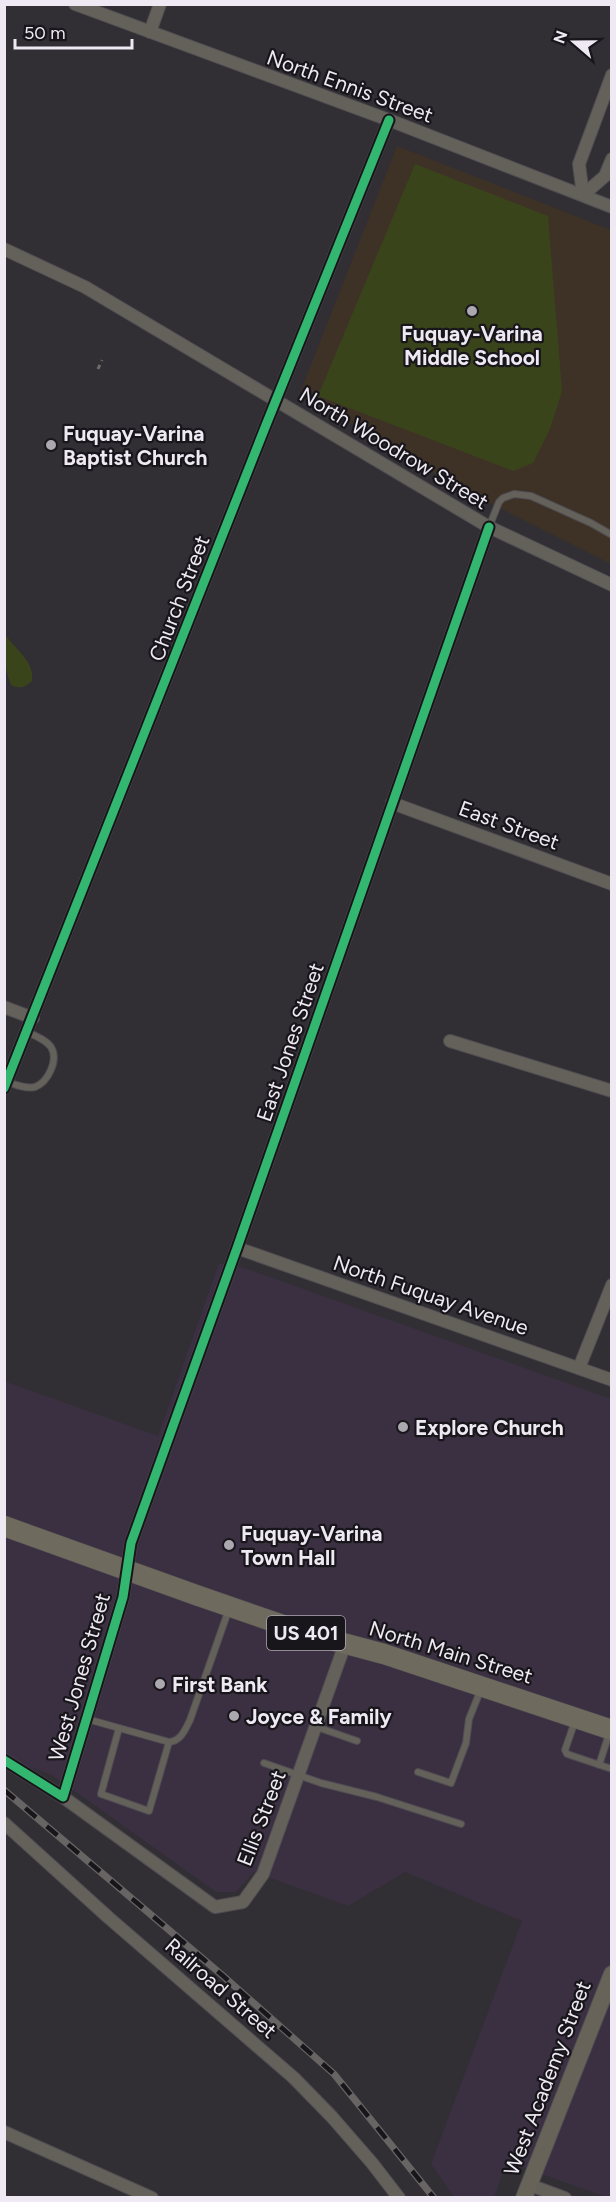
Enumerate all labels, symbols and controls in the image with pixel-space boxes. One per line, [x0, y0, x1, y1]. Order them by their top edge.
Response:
scale bar [15, 12, 132, 50]
north arrow [544, 12, 604, 72]
text: 50 m [24, 22, 66, 44]
text: N [549, 28, 571, 46]
street label: North Ennis Street [264, 44, 437, 128]
marker: Fuquay-Varina Middle School [465, 304, 479, 318]
place label: Fuquay-Varina Middle School [401, 321, 543, 370]
street label: North Woodrow Street [295, 382, 493, 514]
place label: Fuquay-Varina Baptist Church [63, 421, 207, 470]
marker: Fuquay-Varina Baptist Church [44, 438, 58, 452]
street label: Church Street [144, 532, 214, 664]
street label: East Street [455, 795, 563, 855]
street label: East Jones Street [251, 959, 329, 1125]
street label: North Fuquay Avenue [330, 1250, 532, 1340]
place label: Explore Church [415, 1415, 564, 1440]
marker: Explore Church [396, 1420, 410, 1434]
place label: Fuquay-Varina Town Hall [241, 1521, 382, 1570]
marker: Fuquay-Varina Town Hall [222, 1538, 236, 1552]
street label: West Jones Street [43, 1590, 115, 1764]
street label: North Main Street [366, 1615, 536, 1689]
road number: US 401 [267, 1616, 345, 1650]
place label: First Bank [172, 1672, 268, 1697]
marker: First Bank [153, 1677, 167, 1691]
place label: Joyce & Family [246, 1704, 392, 1729]
marker: Joyce & Family [227, 1709, 241, 1723]
street label: Ellis Street [231, 1767, 291, 1869]
street label: Railroad Street [160, 1933, 282, 2043]
street label: West Academy Street [498, 1977, 596, 2179]

